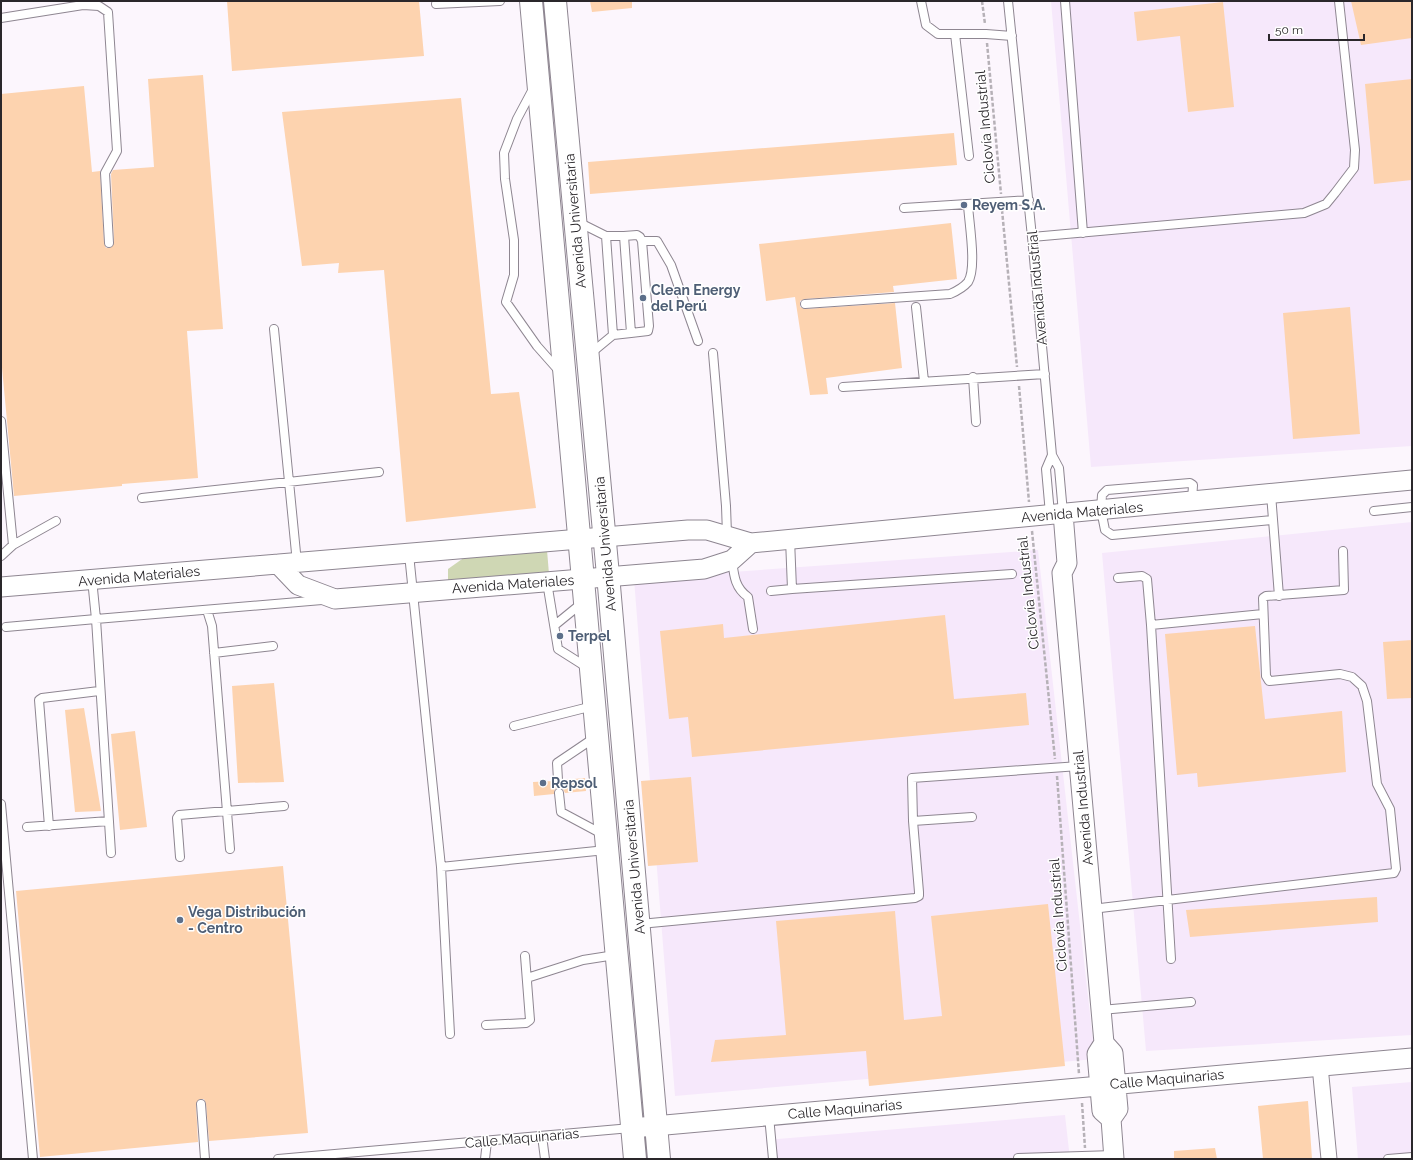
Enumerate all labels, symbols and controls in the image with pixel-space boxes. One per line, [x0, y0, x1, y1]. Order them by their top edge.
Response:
scale bar [1269, 16, 1364, 42]
text: 50 m [1275, 23, 1303, 37]
street label: Ciclovía Industrial [972, 70, 998, 184]
street label: Avenida Universitaria [561, 153, 589, 289]
place label: Reyem S.A. [972, 197, 1046, 213]
marker: Reyem S.A. [959, 200, 969, 210]
street label: Avenida Industrial [1024, 230, 1050, 346]
place label: Clean Energy del Perú [651, 282, 741, 314]
marker: Clean Energy del Perú [638, 293, 648, 303]
street label: Avenida Universitaria [591, 476, 619, 612]
street label: Avenida Materiales [1020, 499, 1144, 525]
street label: Ciclovía Industrial [1014, 536, 1042, 650]
street label: Avenida Materiales [77, 563, 201, 589]
street label: Avenida Materiales [451, 572, 575, 596]
place label: Terpel [568, 628, 611, 644]
marker: Terpel [555, 631, 565, 641]
street label: Avenida Industrial [1070, 750, 1096, 866]
place label: Repsol [551, 775, 598, 791]
marker: Repsol [538, 778, 548, 788]
street label: Avenida Universitaria [620, 799, 648, 935]
street label: Ciclovía Industrial [1046, 858, 1070, 972]
place label: Vega Distribución - Centro [188, 904, 306, 936]
marker: Vega Distribución - Centro [175, 915, 185, 925]
street label: Calle Maquinarias [1109, 1066, 1225, 1092]
street label: Calle Maquinarias [787, 1096, 903, 1122]
street label: Calle Maquinarias [464, 1125, 580, 1151]

